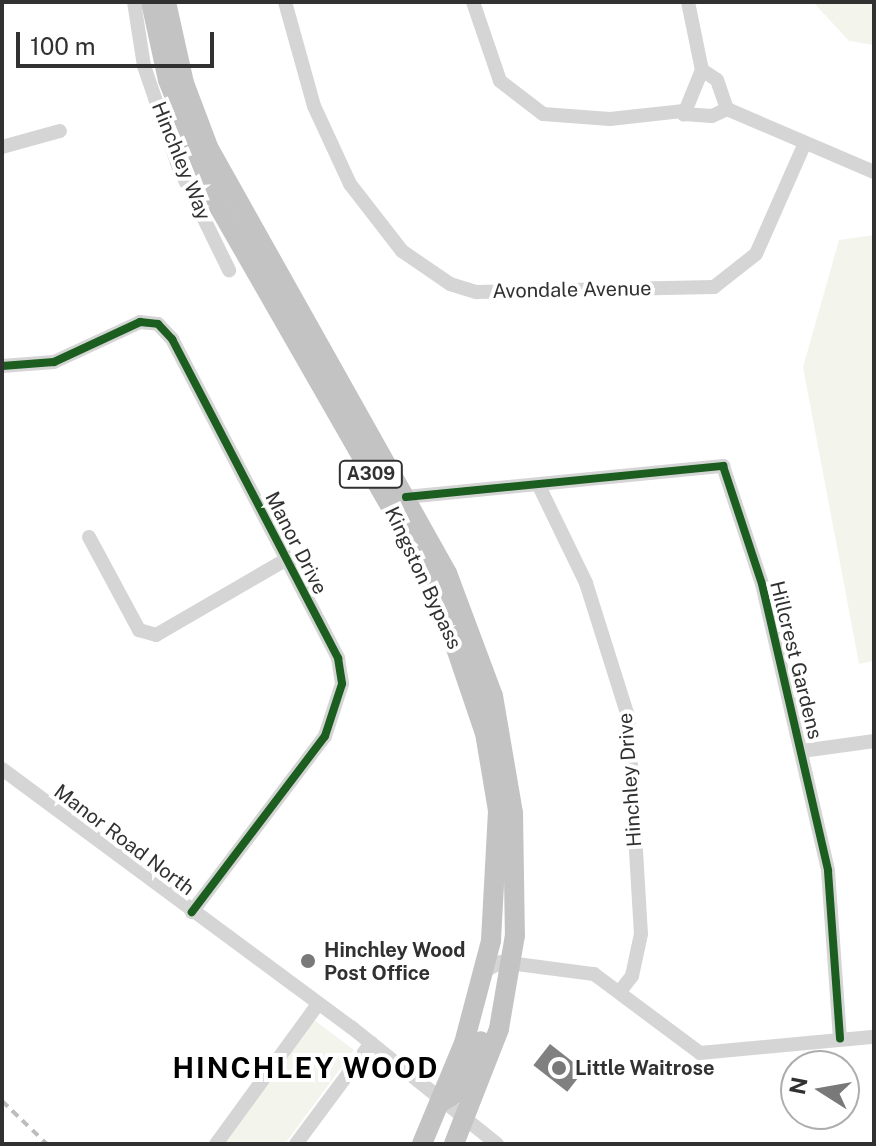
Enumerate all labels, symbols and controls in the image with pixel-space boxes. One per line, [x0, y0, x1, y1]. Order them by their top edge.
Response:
scale bar [20, 16, 218, 66]
text: 100 m [30, 32, 96, 60]
street label: Hinchley Way [146, 98, 216, 224]
street label: Avondale Avenue [492, 277, 652, 303]
road number: A309 [337, 460, 405, 488]
street label: Manor Drive [260, 488, 332, 598]
street label: Kingston Bypass [379, 503, 467, 653]
street label: Hillcrest Gardens [765, 578, 827, 742]
street label: Hinchley Drive [613, 712, 647, 848]
street label: Manor Road North [49, 779, 199, 901]
place label: Hinchley Wood Post Office [324, 938, 466, 985]
marker: Hinchley Wood Post Office [299, 952, 317, 970]
north arrow [780, 1050, 860, 1130]
district label: HINCHLEY WOOD [172, 1051, 440, 1085]
place label: Little Waitrose [575, 1056, 715, 1080]
marker: Little Waitrose [550, 1059, 568, 1077]
text: N [784, 1075, 813, 1097]

